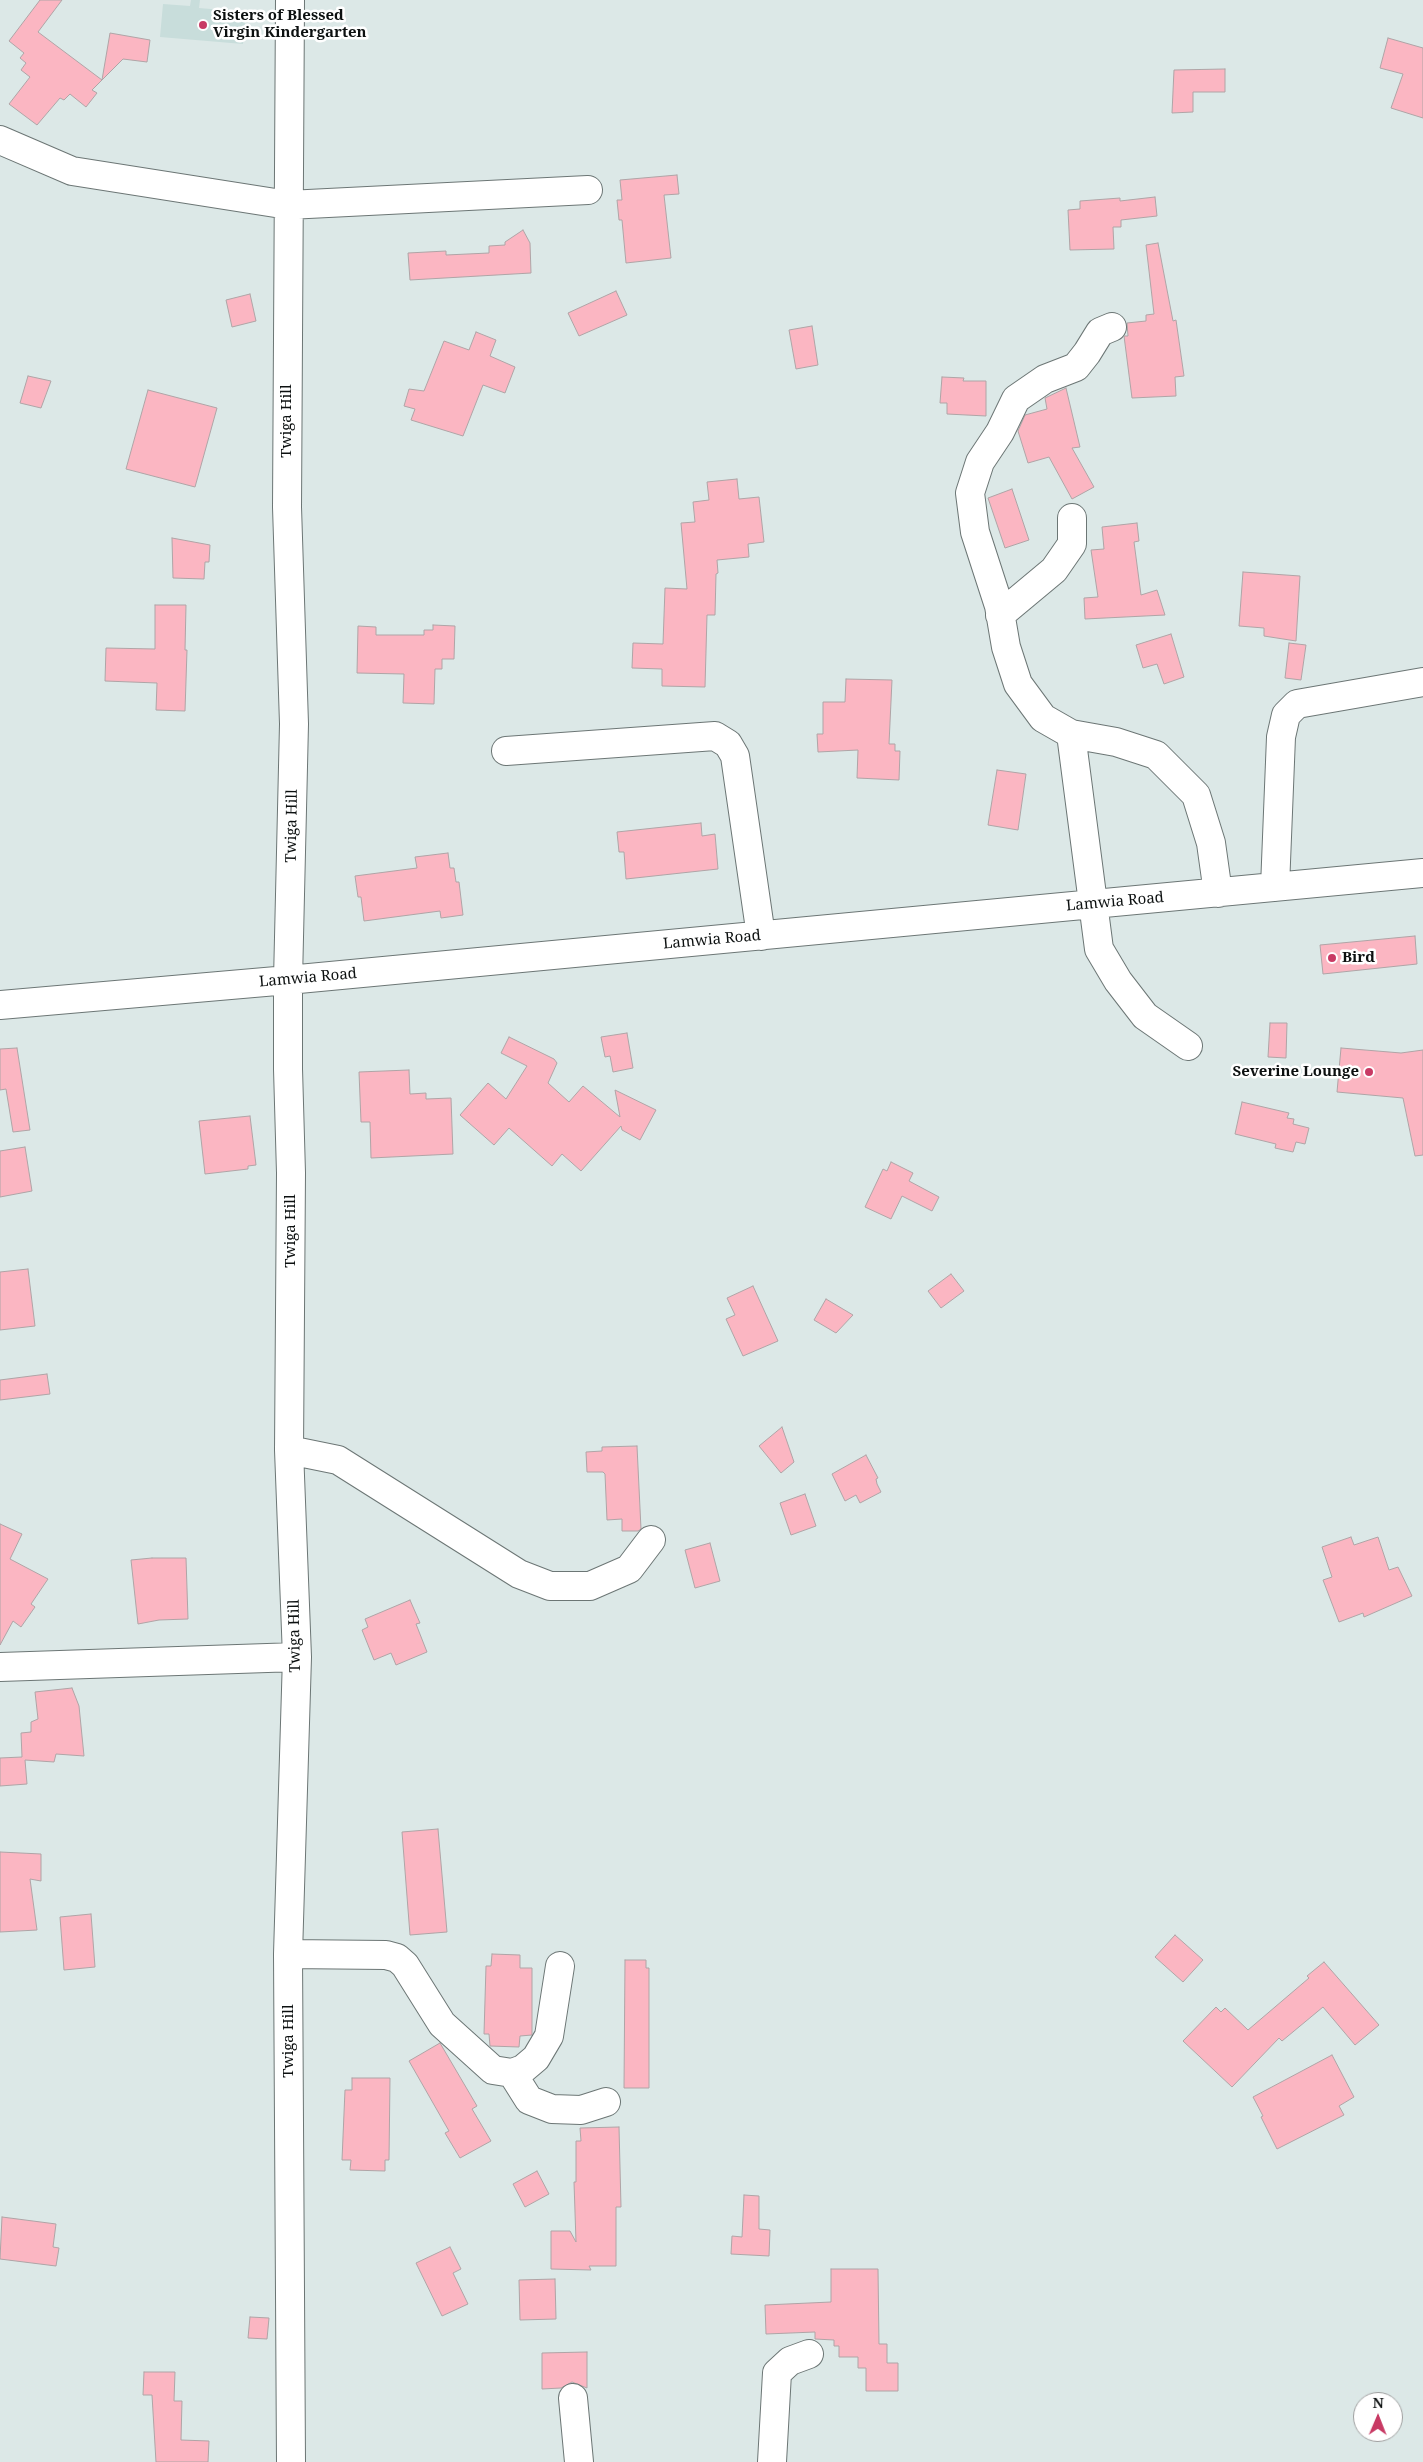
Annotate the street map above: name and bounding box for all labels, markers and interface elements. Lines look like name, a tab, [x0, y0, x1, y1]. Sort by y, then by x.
place label: Sisters of Blessed Virgin Kindergarten	[213, 7, 367, 42]
marker: Sisters of Blessed Virgin Kindergarten	[197, 19, 209, 31]
street label: Twiga Hill	[278, 384, 296, 458]
street label: Twiga Hill	[282, 789, 302, 863]
street label: Lamwia Road	[1065, 889, 1165, 915]
street label: Lamwia Road	[662, 927, 762, 953]
place label: Bird	[1342, 949, 1375, 967]
marker: Bird	[1326, 952, 1338, 964]
street label: Lamwia Road	[258, 965, 358, 991]
place label: Severine Lounge	[1232, 1063, 1359, 1081]
marker: Severine Lounge	[1363, 1066, 1375, 1078]
street label: Twiga Hill	[282, 1194, 300, 1268]
street label: Twiga Hill	[285, 1599, 305, 1673]
street label: Twiga Hill	[280, 2004, 298, 2078]
north arrow	[1353, 2392, 1403, 2442]
text: N	[1373, 2393, 1384, 2412]

